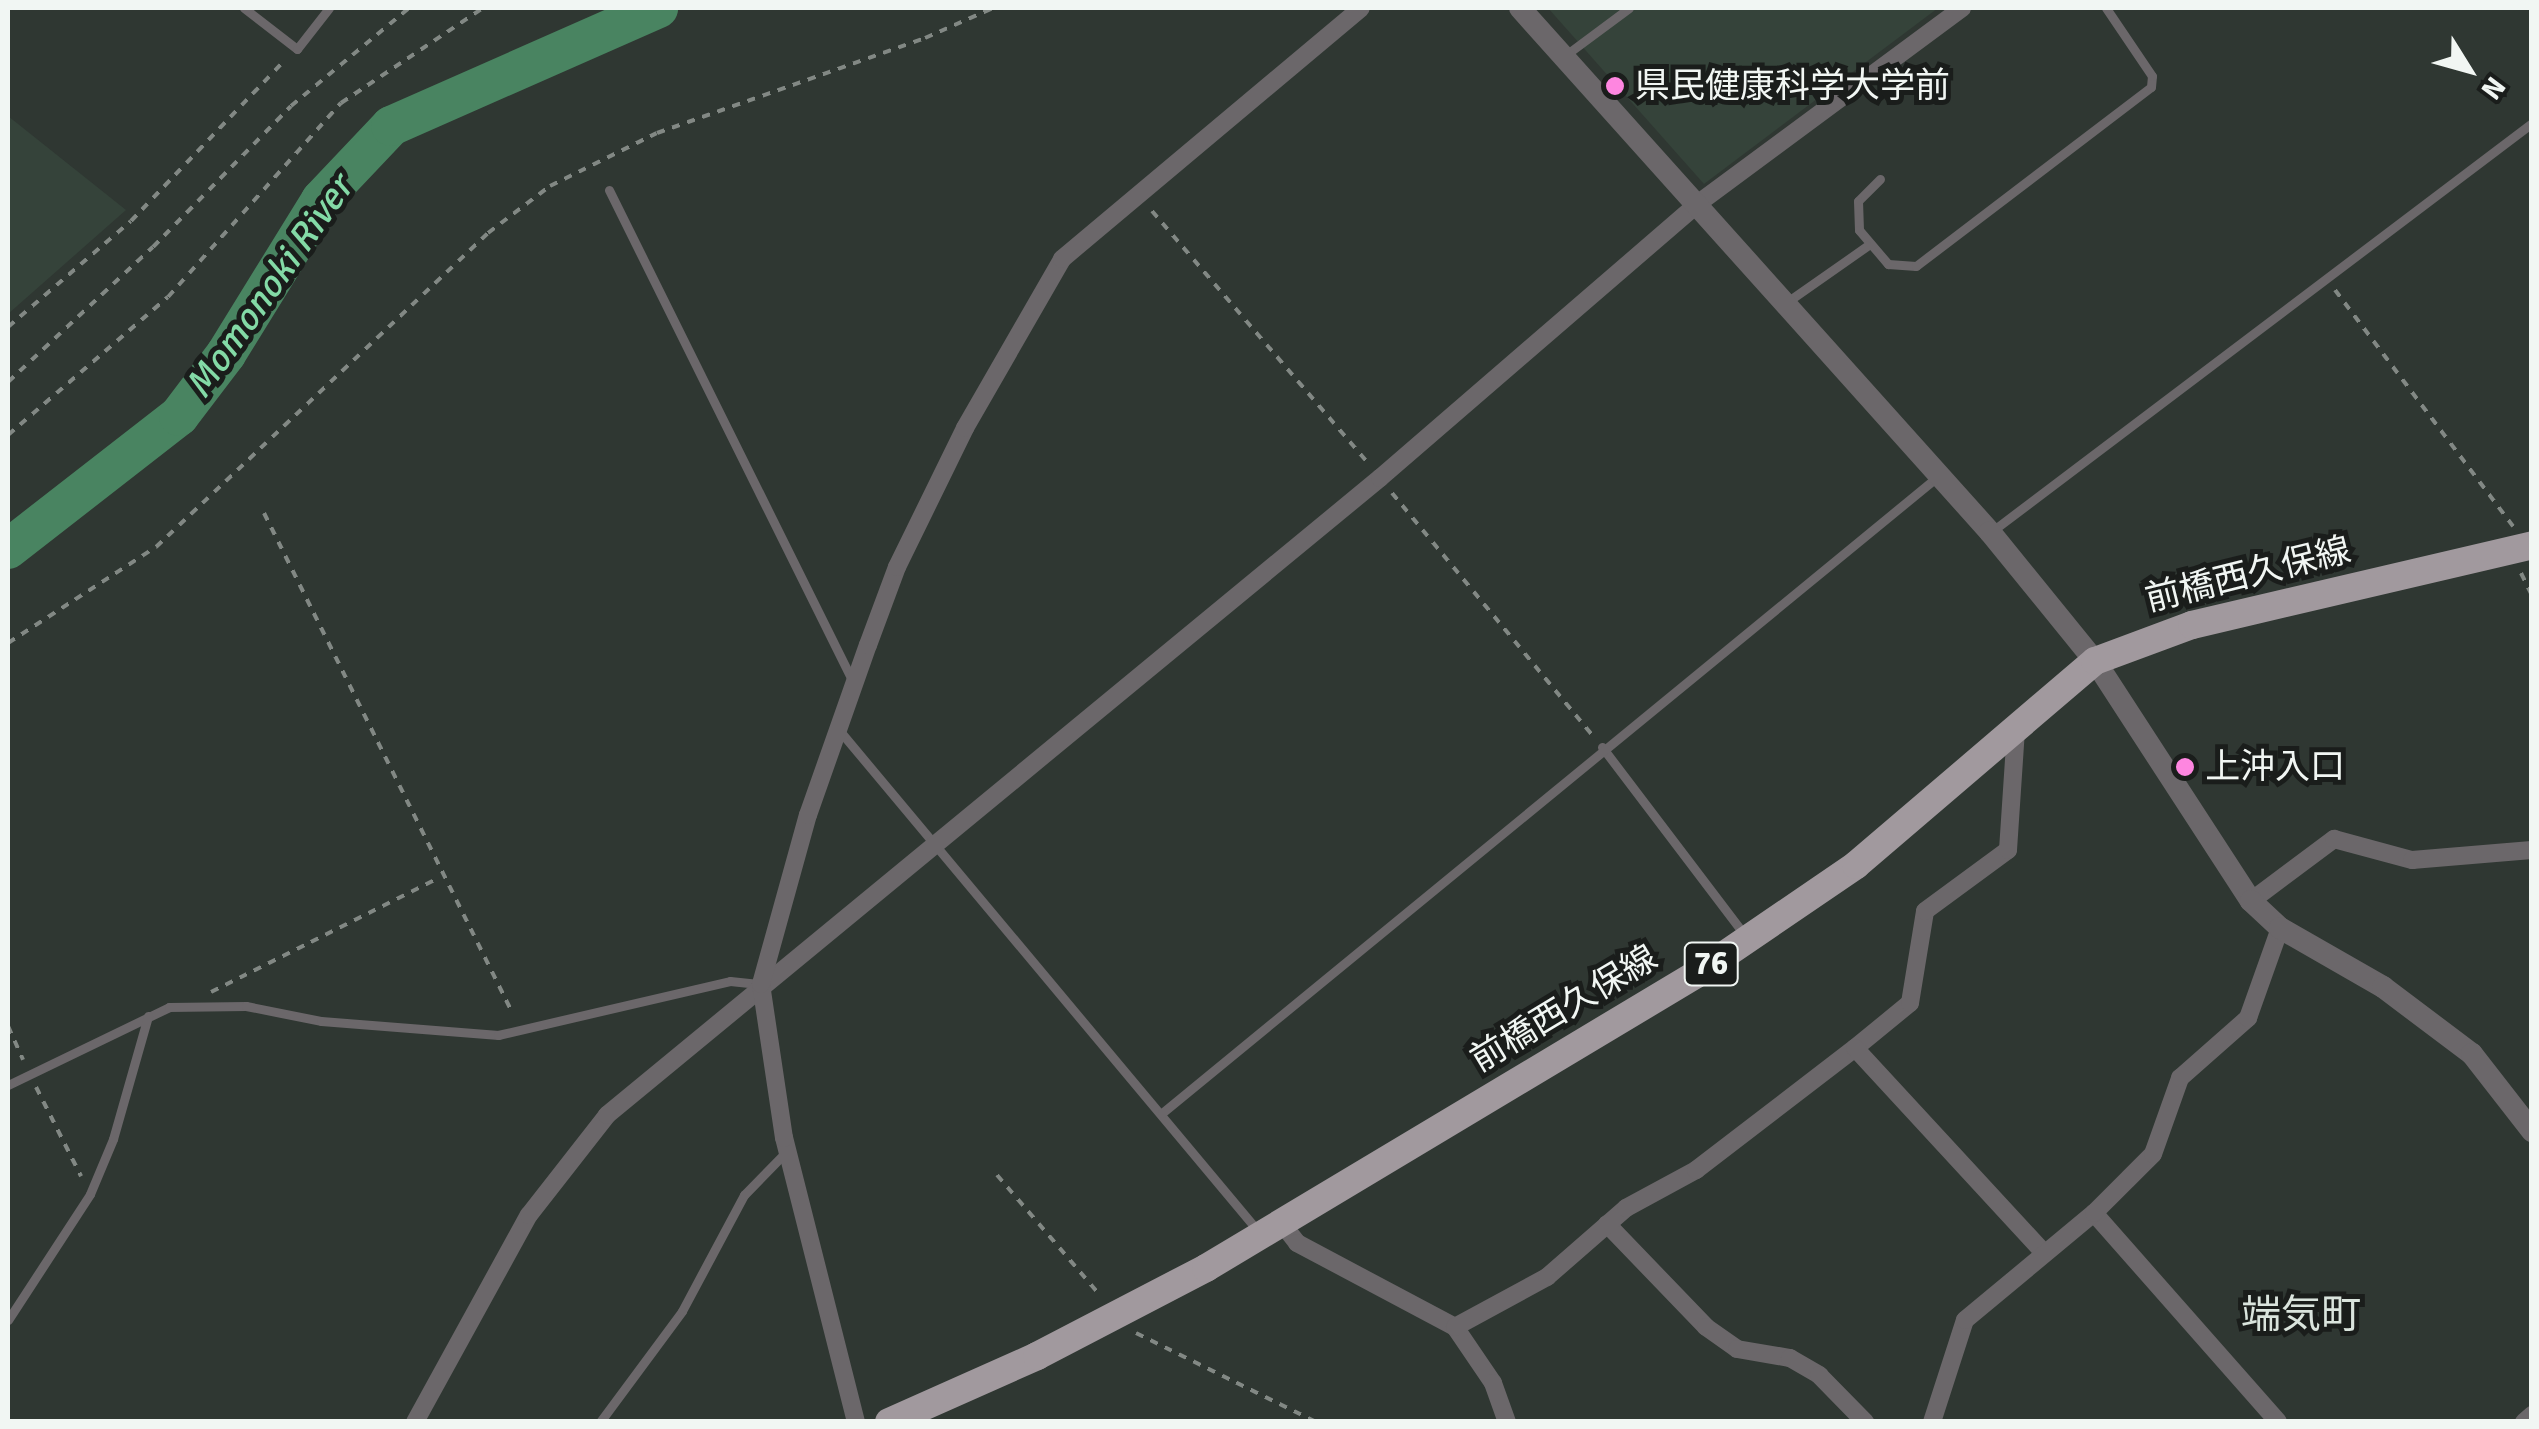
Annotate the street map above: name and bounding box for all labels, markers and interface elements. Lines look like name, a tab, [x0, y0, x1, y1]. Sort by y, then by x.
north arrow	[2419, 20, 2519, 120]
place label: 県民健康科学大学前	[1635, 65, 1950, 107]
text: N	[2474, 70, 2512, 106]
marker: 県民健康科学大学前	[1604, 75, 1626, 97]
water label: Momonoki River	[175, 167, 363, 407]
street label: 前橋西久保線	[2141, 529, 2355, 621]
place label: 上沖入口	[2205, 746, 2345, 788]
marker: 上沖入口	[2174, 756, 2196, 778]
street label: 前橋西久保線	[1463, 937, 1665, 1081]
road number: 76	[1684, 937, 1738, 991]
district label: 端気町	[2241, 1291, 2361, 1339]

